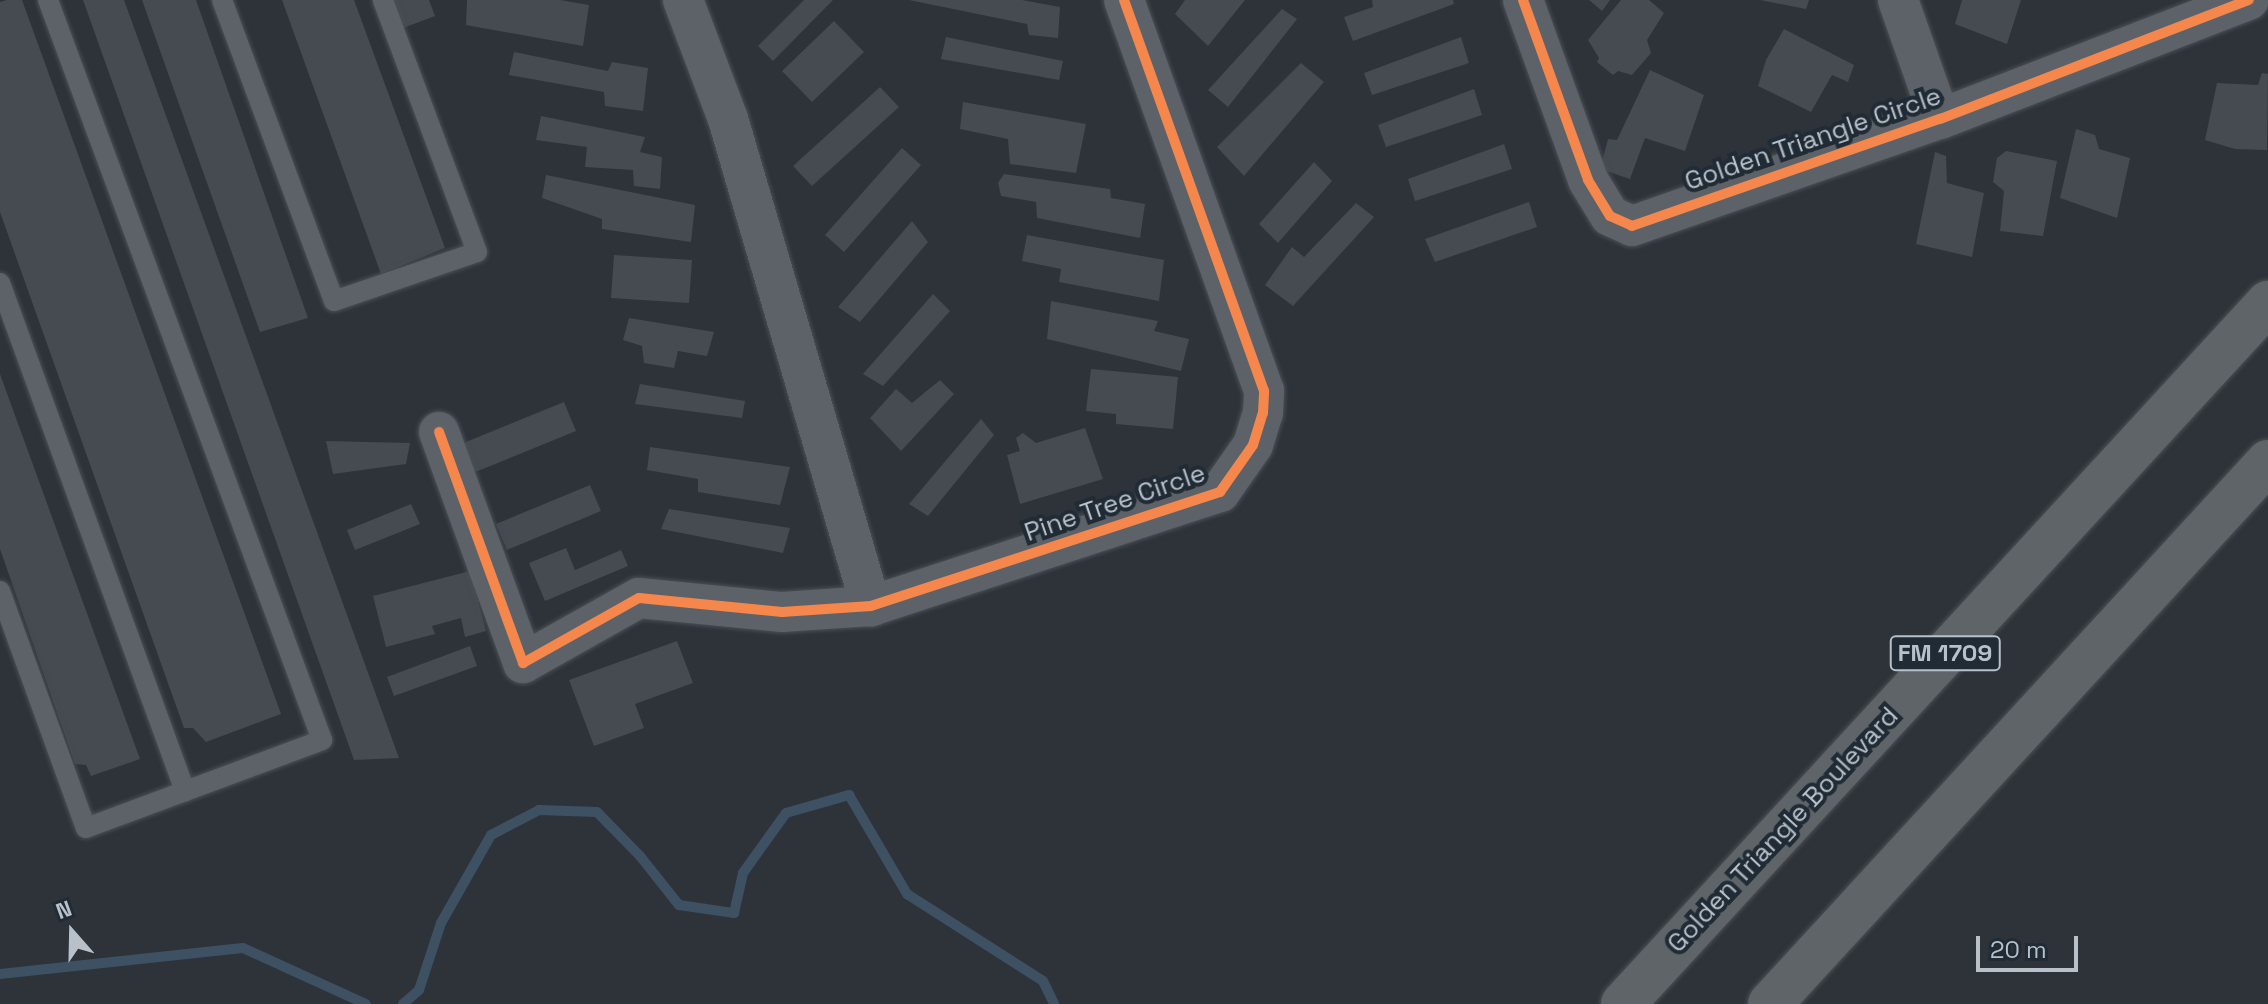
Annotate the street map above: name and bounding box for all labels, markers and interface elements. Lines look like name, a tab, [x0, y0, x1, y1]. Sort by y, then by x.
street label: Golden Triangle Circle	[1680, 80, 1946, 198]
street label: Pine Tree Circle	[1020, 457, 1210, 549]
road number: FM 1709	[1889, 633, 2001, 673]
street label: Golden Triangle Boulevard	[1661, 701, 1905, 959]
north arrow	[32, 892, 112, 972]
text: N	[52, 894, 76, 925]
scale bar	[1980, 920, 2082, 970]
text: 20 m	[1990, 934, 2047, 965]

